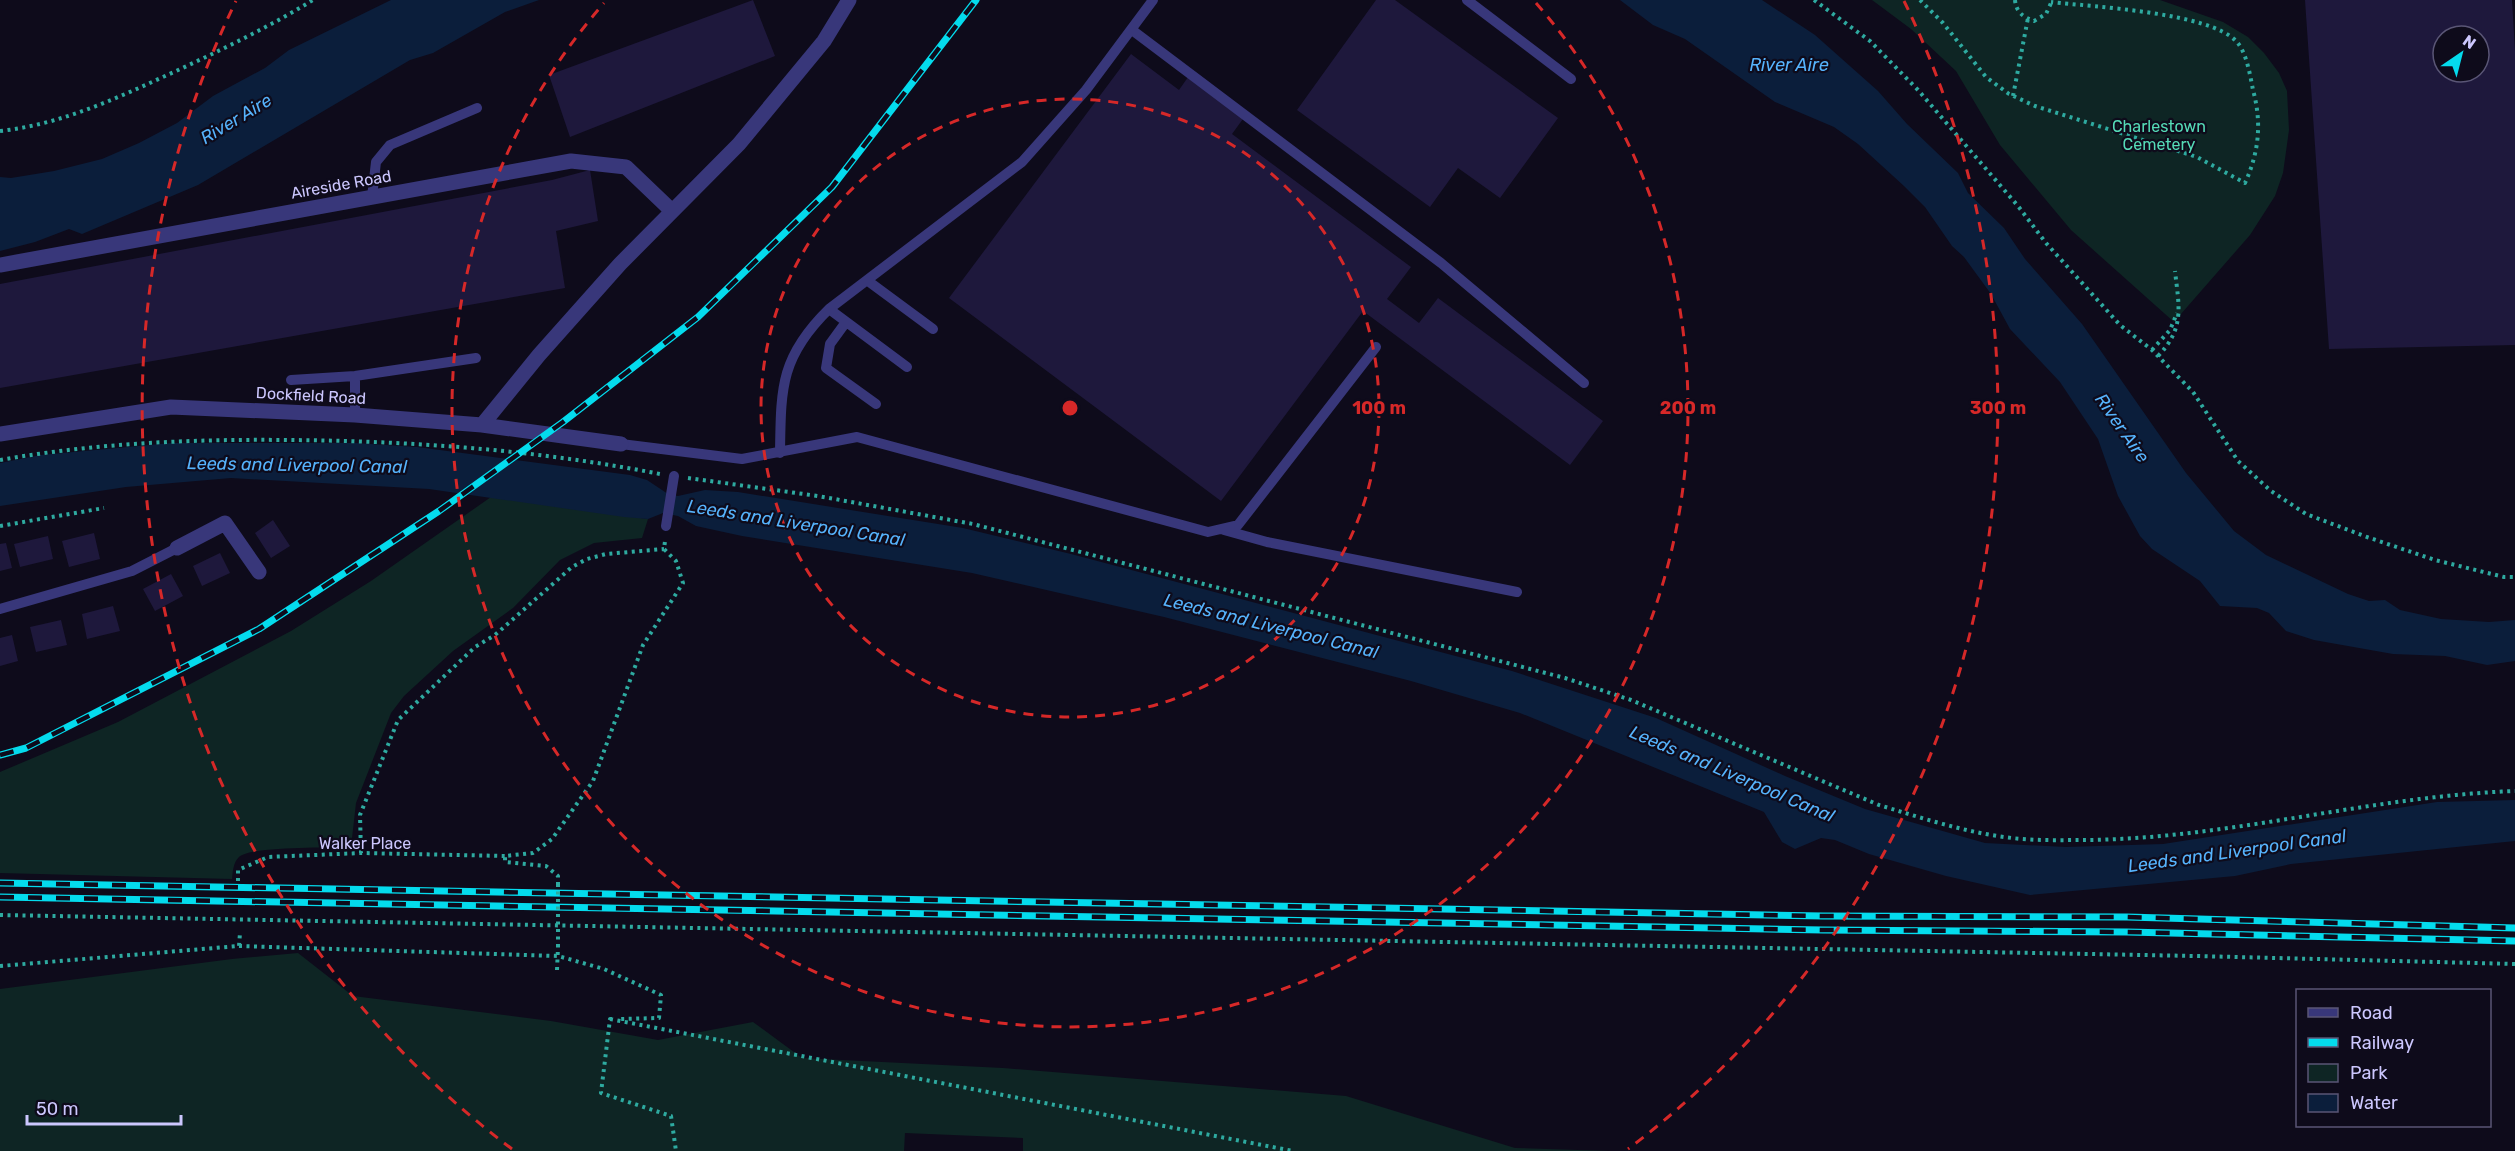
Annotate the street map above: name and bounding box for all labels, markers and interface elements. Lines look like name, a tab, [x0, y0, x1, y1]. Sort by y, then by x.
north arrow	[2431, 24, 2491, 84]
text: N	[2459, 31, 2479, 53]
water label: River Aire	[1749, 54, 1829, 76]
water label: River Aire	[196, 89, 276, 149]
park label: Charlestown Cemetery	[2112, 117, 2206, 154]
street label: Aireside Road	[289, 166, 393, 203]
street label: Dockfield Road	[255, 383, 367, 408]
water label: River Aire	[2090, 389, 2154, 467]
text: 100 m	[1352, 397, 1406, 419]
text: 200 m	[1660, 397, 1716, 419]
text: 300 m	[1970, 397, 2026, 419]
centre of rings	[1060, 398, 1080, 418]
water label: Leeds and Liverpool Canal	[187, 452, 408, 478]
water label: Leeds and Liverpool Canal	[685, 495, 907, 551]
water label: Leeds and Liverpool Canal	[1161, 589, 1381, 663]
water label: Leeds and Liverpool Canal	[1626, 721, 1838, 827]
water label: Leeds and Liverpool Canal	[2126, 825, 2348, 877]
street label: Walker Place	[319, 834, 411, 853]
legend	[2296, 989, 2491, 1127]
text: Road	[2350, 1002, 2393, 1024]
text: Railway	[2350, 1032, 2414, 1054]
text: Park	[2350, 1062, 2388, 1084]
scale bar	[27, 1088, 182, 1126]
text: Water	[2350, 1092, 2398, 1114]
text: 50 m	[36, 1098, 79, 1120]

